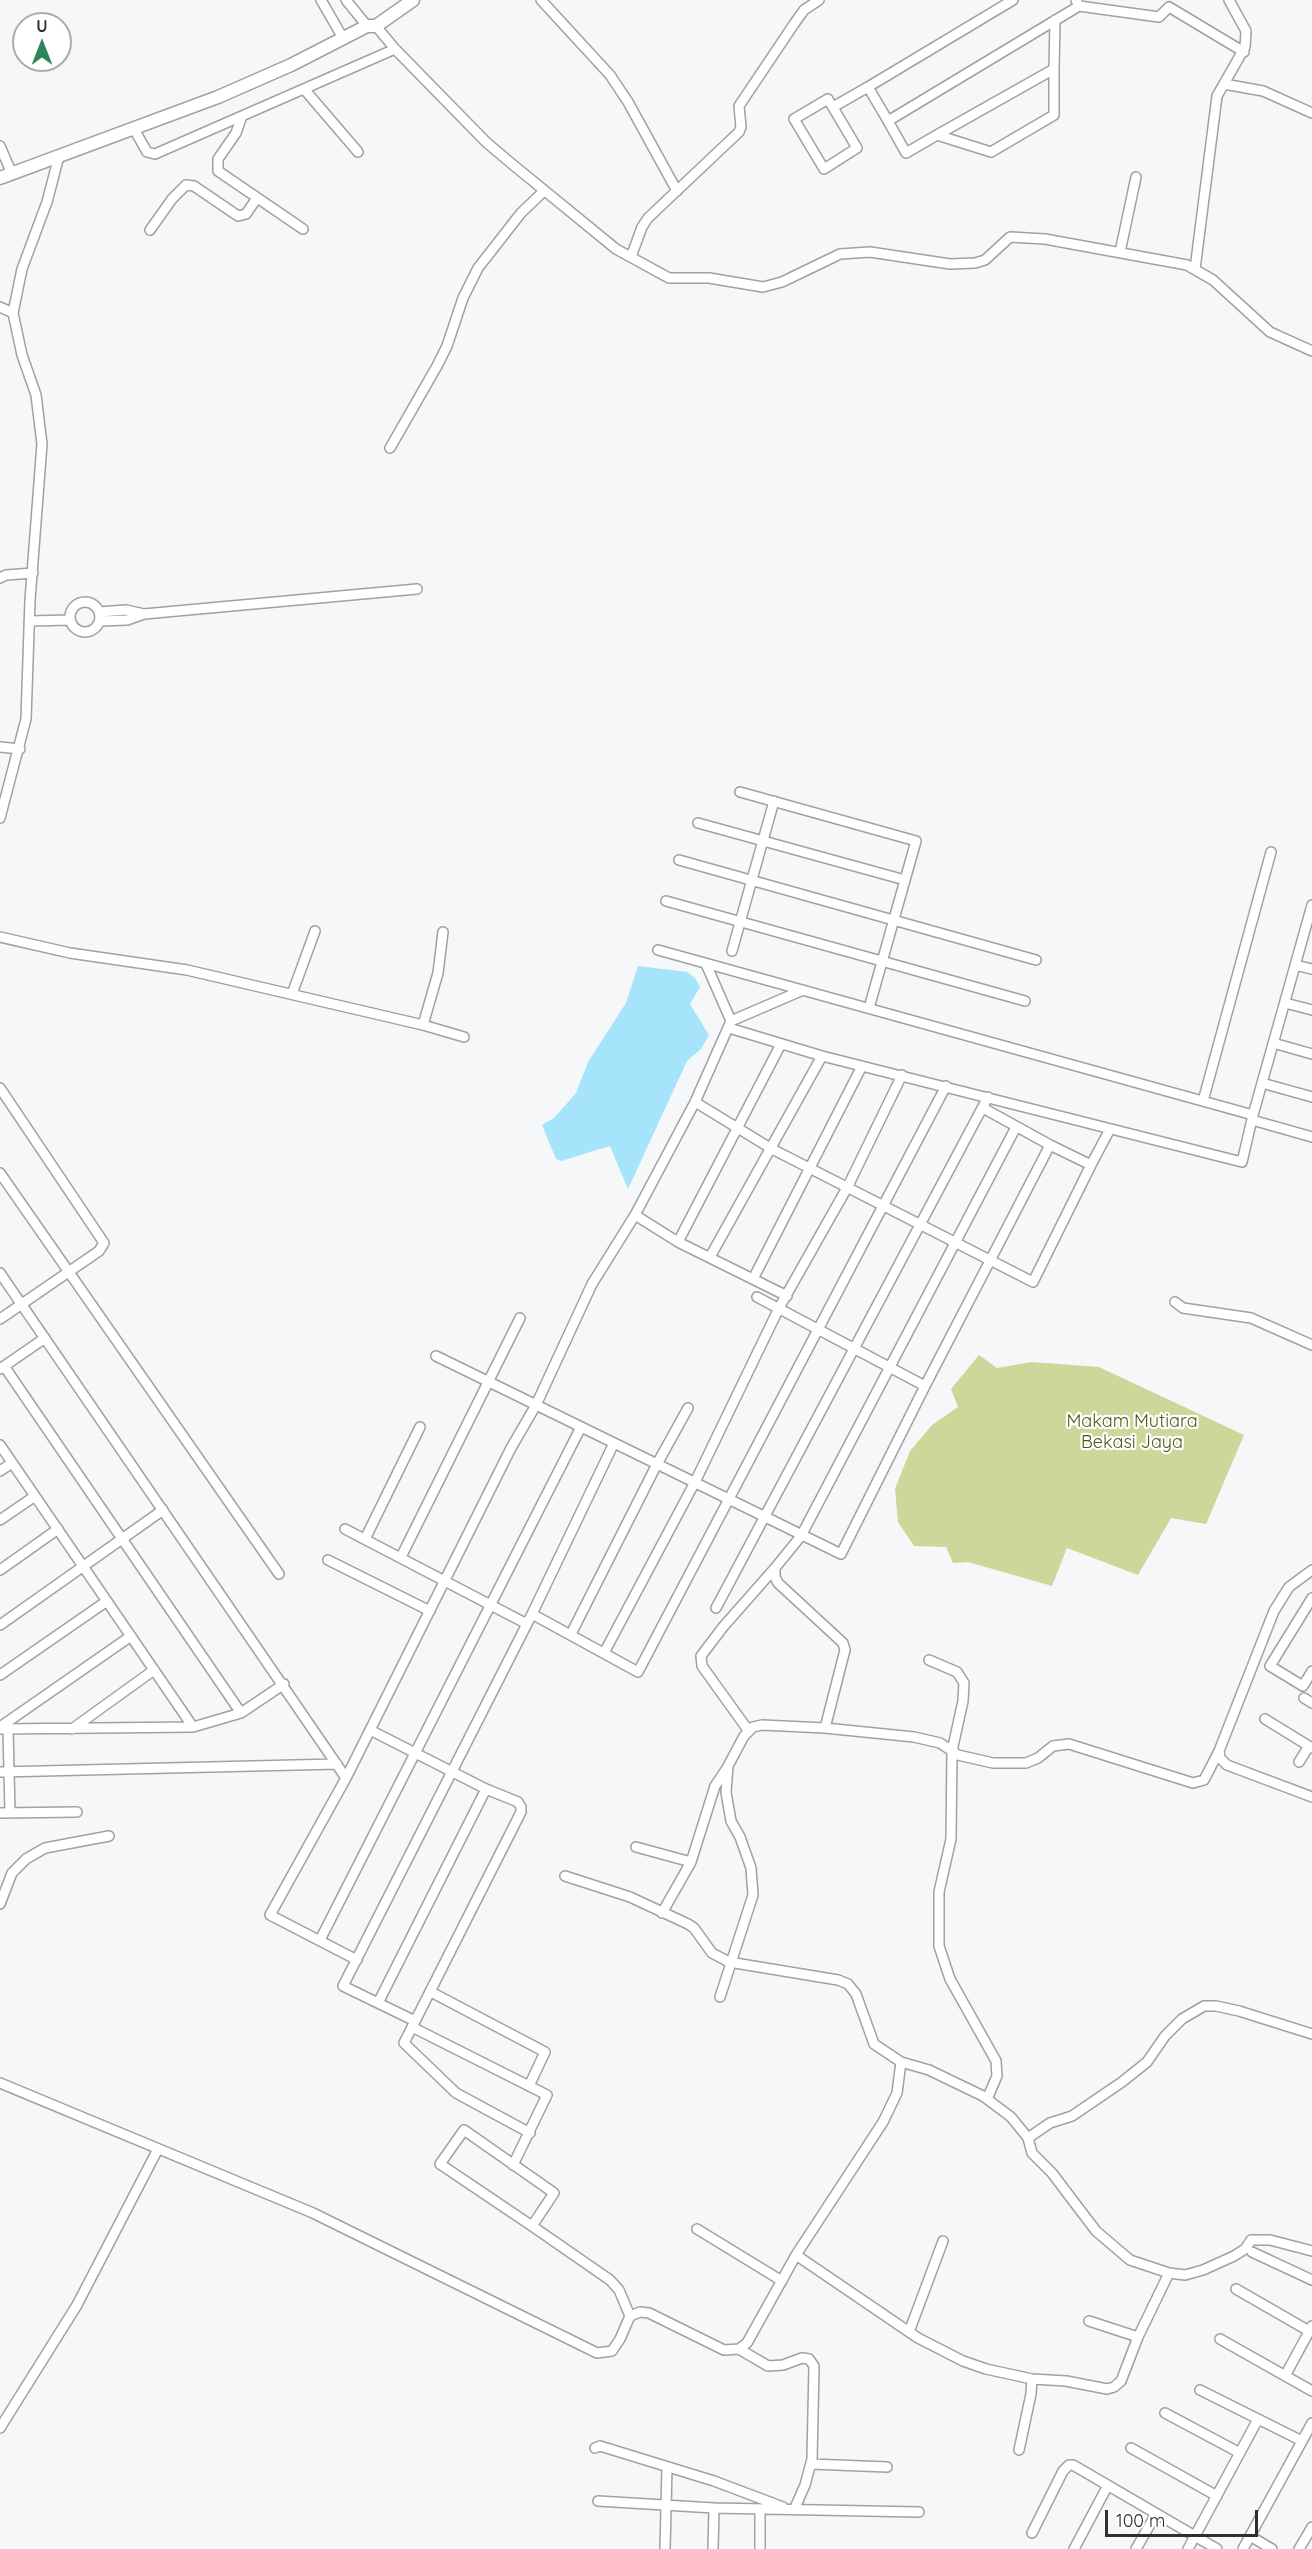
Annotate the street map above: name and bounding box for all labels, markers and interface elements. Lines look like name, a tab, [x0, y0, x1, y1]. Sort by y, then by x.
north arrow	[12, 12, 72, 72]
text: U	[36, 16, 48, 36]
park label: Makam Mutiara Bekasi Jaya	[1066, 1411, 1198, 1454]
scale bar	[1108, 2498, 1261, 2536]
text: 100 m	[1116, 2509, 1165, 2532]

